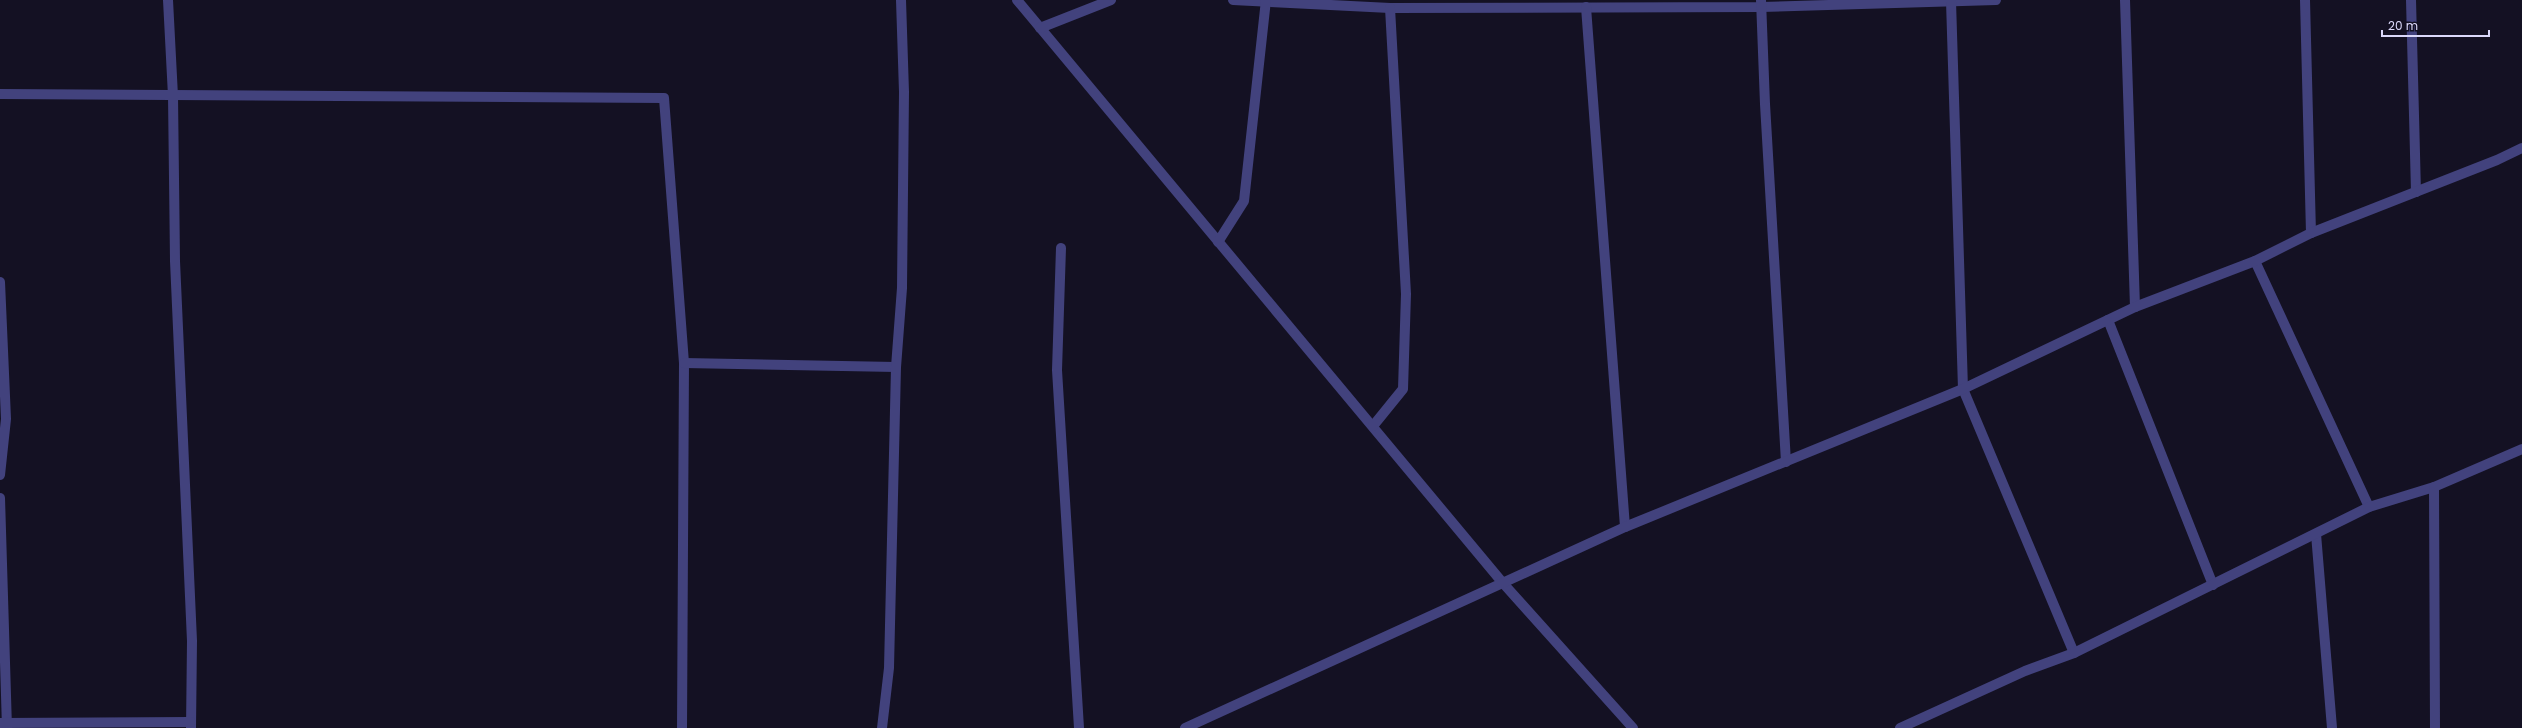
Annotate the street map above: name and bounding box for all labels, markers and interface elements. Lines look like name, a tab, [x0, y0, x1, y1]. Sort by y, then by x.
scale bar	[2382, 12, 2489, 38]
text: 20 m	[2388, 17, 2418, 34]

